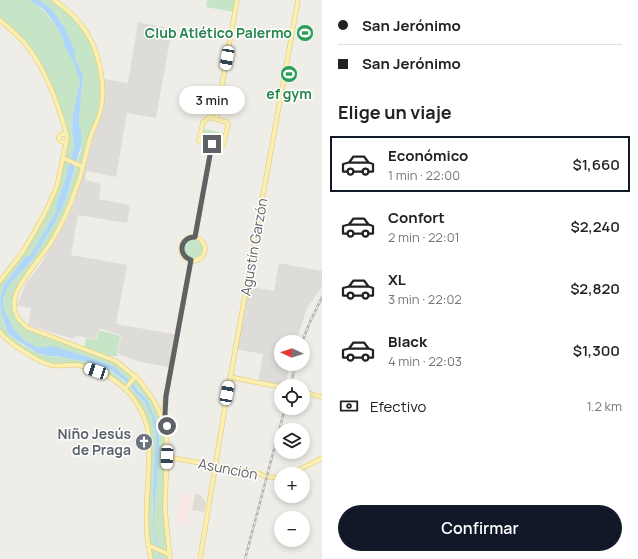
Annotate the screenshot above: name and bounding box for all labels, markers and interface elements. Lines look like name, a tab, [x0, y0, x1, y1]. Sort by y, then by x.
text: San Jerónimo	[362, 15, 461, 36]
place label: Club Atlético Palermo	[145, 23, 292, 42]
sports icon: Club Atlético Palermo	[295, 23, 315, 43]
car	[219, 45, 235, 71]
text: San Jerónimo	[362, 53, 461, 74]
sports icon: ef gym	[279, 64, 299, 84]
place label: ef gym	[266, 84, 312, 103]
callout: 3 min	[179, 86, 245, 114]
text: 3 min	[196, 91, 228, 109]
text: Elige un viaje	[338, 100, 452, 124]
route end	[203, 135, 221, 153]
text: Económico	[388, 145, 468, 166]
icon: car	[340, 146, 376, 182]
text: $1,660	[572, 154, 620, 175]
text: 1 min · 22:00	[388, 166, 460, 184]
street label: Agustín Garzón	[236, 197, 271, 297]
text: Confort	[388, 207, 445, 228]
icon: car	[340, 208, 376, 244]
text: $2,240	[570, 216, 620, 237]
text: 2 min · 22:01	[388, 228, 460, 246]
text: XL	[388, 269, 406, 290]
icon: car	[340, 270, 376, 306]
text: $2,820	[570, 278, 620, 299]
text: 3 min · 22:02	[388, 290, 462, 308]
text: Black	[388, 331, 427, 352]
icon: car	[340, 332, 376, 368]
north arrow	[274, 335, 310, 371]
map controls	[274, 335, 310, 547]
text: $1,300	[573, 340, 620, 361]
text: 4 min · 22:03	[388, 352, 462, 370]
car	[83, 361, 109, 381]
button: locate	[274, 379, 310, 415]
car	[219, 380, 235, 406]
icon: cash	[338, 395, 360, 417]
text: Efectivo	[370, 396, 426, 417]
text: 1.2 km	[587, 397, 622, 415]
route start	[158, 417, 176, 435]
button: layers	[274, 423, 310, 459]
place label: Niño Jesús de Praga	[57, 424, 131, 459]
church icon: Niño Jesús de Praga	[134, 432, 154, 452]
car	[161, 445, 173, 469]
street label: Asunción	[197, 453, 259, 484]
button: +	[274, 467, 310, 503]
button: Confirmar	[338, 505, 622, 551]
button: −	[274, 511, 310, 547]

